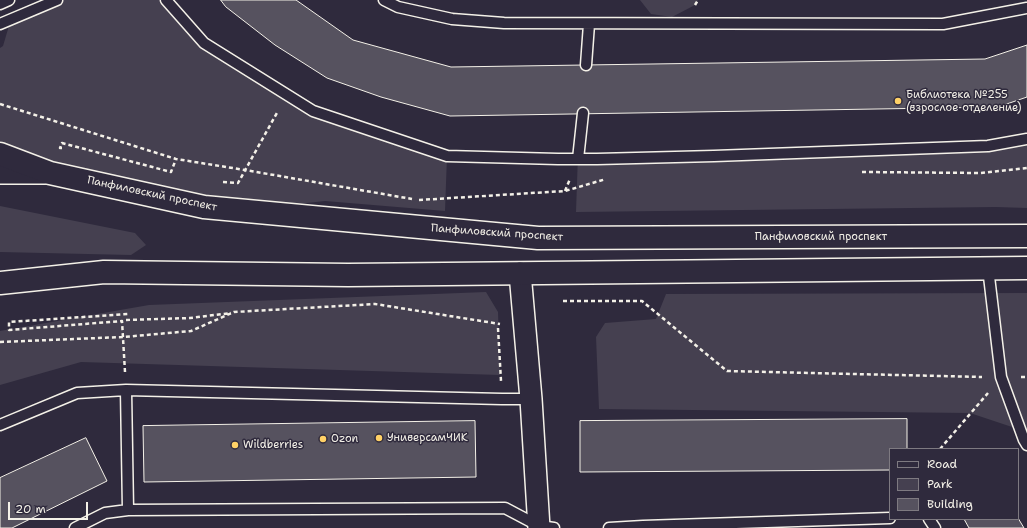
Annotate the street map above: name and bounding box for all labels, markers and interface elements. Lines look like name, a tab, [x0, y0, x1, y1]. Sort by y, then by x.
place label: Библиотека №255 (взрослое отделение)	[906, 88, 1022, 114]
marker: Библиотека №255 (взрослое отделение)	[893, 96, 903, 106]
street label: Панфиловский проспект	[86, 174, 218, 214]
street label: Панфиловский проспект	[431, 222, 563, 244]
street label: Панфиловский проспект	[755, 230, 887, 244]
place label: УниверсамЧИК	[387, 431, 468, 445]
place label: Ozon	[331, 432, 358, 446]
marker: УниверсамЧИК	[374, 433, 384, 443]
marker: Ozon	[318, 434, 328, 444]
place label: Wildberries	[243, 438, 303, 452]
marker: Wildberries	[230, 440, 240, 450]
legend	[889, 448, 1019, 520]
text: Road	[927, 456, 957, 472]
text: Park	[927, 476, 953, 492]
scale bar	[10, 494, 90, 520]
text: Building	[927, 496, 973, 512]
text: 20 m	[15, 501, 46, 517]

